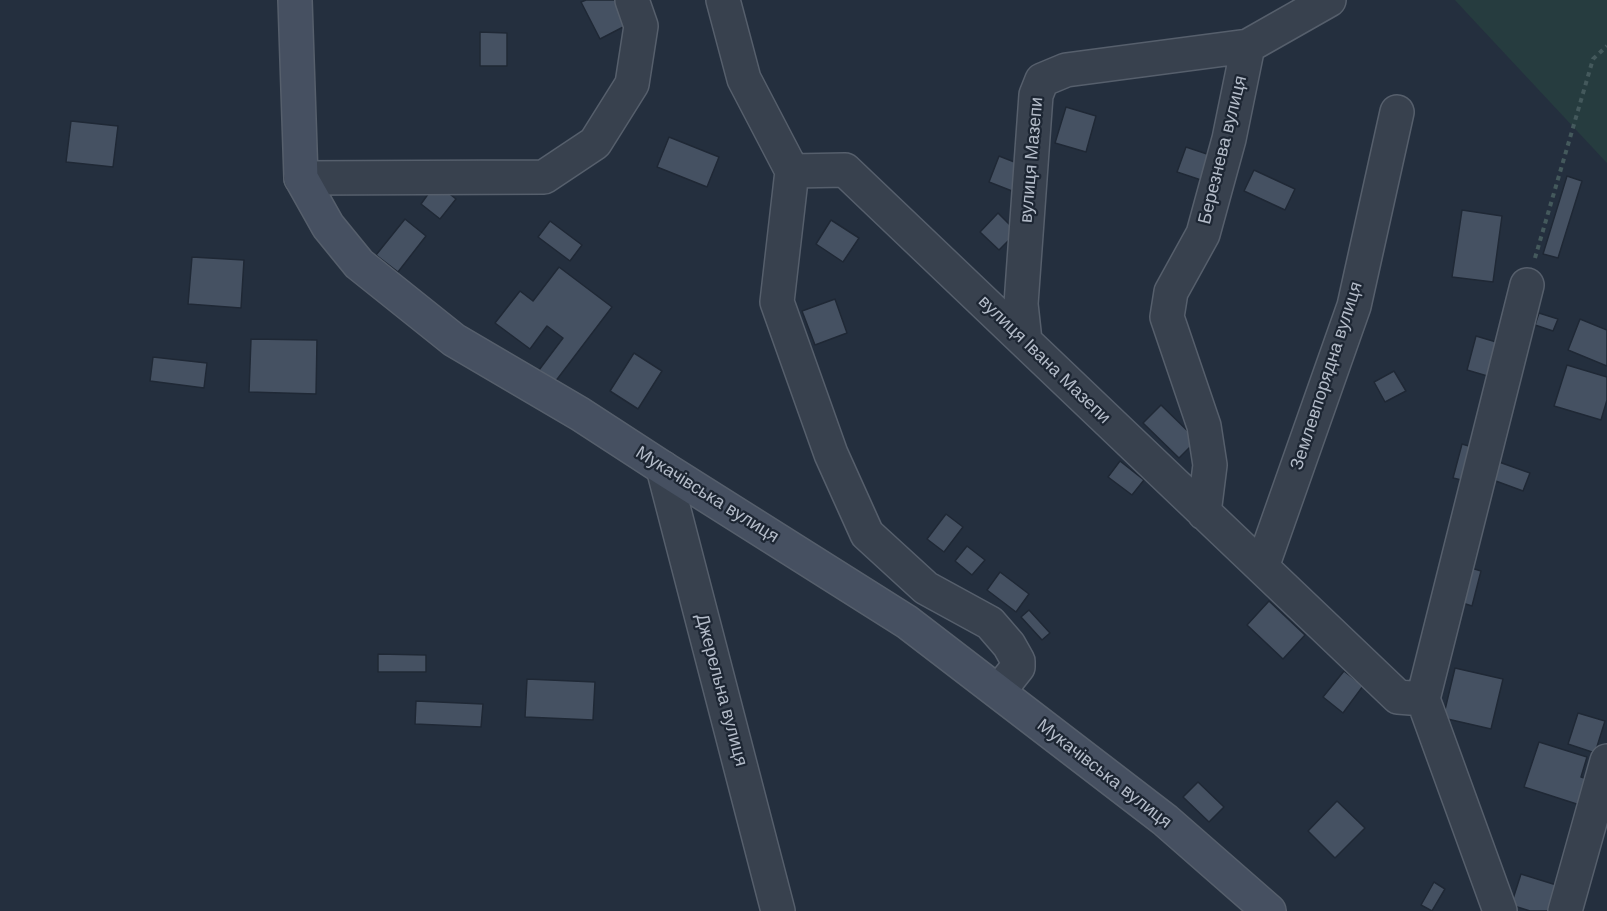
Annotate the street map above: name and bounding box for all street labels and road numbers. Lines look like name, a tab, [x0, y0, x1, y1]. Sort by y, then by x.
street label: Березнева вулиця	[1194, 73, 1252, 227]
street label: вулиця Мазепи	[1016, 96, 1048, 224]
street label: Землевпорядна вулиця	[1286, 279, 1368, 473]
street label: вулиця Івана Мазепи	[973, 291, 1115, 429]
street label: Мукачівська вулиця	[631, 442, 783, 548]
street label: Джерельна вулиця	[690, 611, 752, 769]
street label: Мукачівська вулиця	[1032, 715, 1176, 833]

